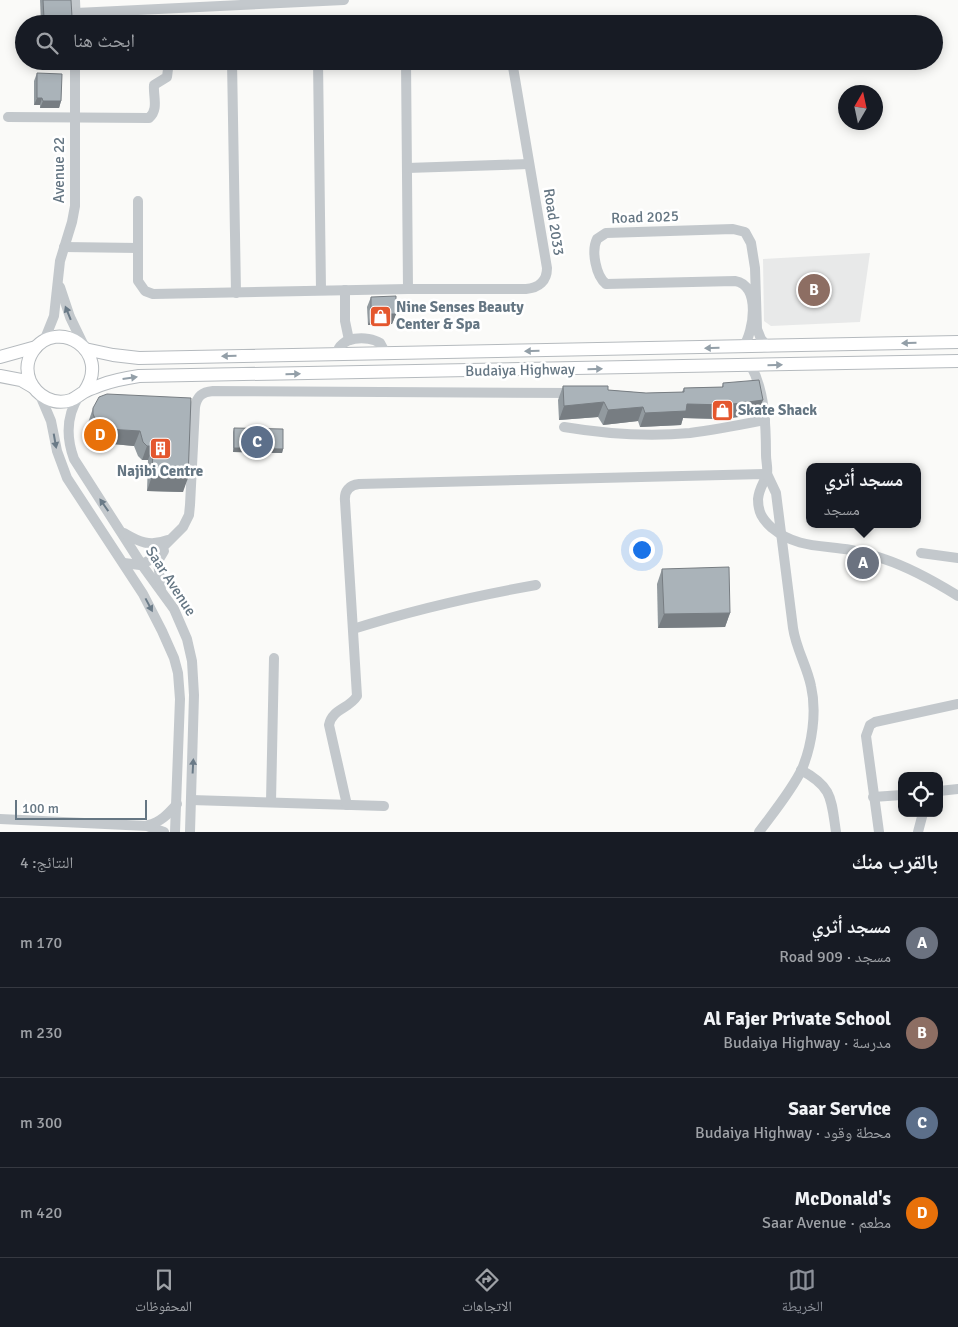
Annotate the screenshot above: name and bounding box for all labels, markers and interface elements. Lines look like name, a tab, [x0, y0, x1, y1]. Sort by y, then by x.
search box	[15, 15, 943, 70]
icon: search	[33, 29, 61, 57]
text: ابحث هنا	[73, 29, 135, 53]
north arrow	[838, 85, 883, 130]
street label: Avenue 22	[50, 137, 68, 203]
street label: Road 2033	[540, 187, 568, 257]
street label: Road 2025	[611, 207, 679, 227]
pin: B	[798, 271, 830, 309]
place label: Nine Senses Beauty Center & Spa	[396, 298, 524, 333]
shop icon: Nine Senses Beauty Center & Spa	[368, 304, 392, 328]
one-way arrow	[64, 306, 72, 320]
one-way arrow	[901, 340, 917, 348]
one-way arrow	[704, 344, 720, 352]
one-way arrow	[524, 347, 540, 355]
one-way arrow	[221, 352, 237, 360]
street label: Budaiya Highway	[465, 360, 575, 380]
one-way arrow	[767, 361, 783, 369]
one-way arrow	[587, 364, 603, 372]
one-way arrow	[285, 369, 301, 377]
one-way arrow	[123, 373, 139, 381]
shop icon: Skate Shack	[710, 398, 734, 422]
place label: Skate Shack	[738, 401, 817, 419]
pin: D	[84, 416, 116, 454]
pin: C	[241, 423, 273, 461]
one-way arrow	[52, 433, 60, 449]
building icon: Najibi Centre	[148, 436, 172, 460]
place label: Najibi Centre	[117, 462, 203, 480]
popup	[806, 463, 921, 528]
text: مسجد أثري	[824, 468, 903, 492]
one-way arrow	[99, 499, 109, 512]
text: مسجد	[824, 500, 860, 520]
your location	[629, 537, 655, 563]
street label: Saar Avenue	[142, 543, 200, 619]
pin: A	[847, 544, 879, 582]
one-way arrow	[145, 598, 153, 612]
one-way arrow	[189, 758, 197, 774]
map controls	[898, 772, 943, 817]
button: locate	[898, 772, 943, 817]
scale bar	[15, 797, 148, 820]
text: 100 m	[22, 800, 59, 817]
text: بالقرب منك	[851, 849, 938, 875]
text: النتائج: 4	[20, 853, 73, 873]
text: مسجد أثري	[811, 915, 891, 939]
text: 170 m	[20, 933, 62, 953]
text: A	[917, 933, 927, 953]
text: مسجد · Road 909	[779, 947, 891, 967]
text: Al Fajer Private School	[703, 1007, 891, 1031]
text: 230 m	[20, 1023, 62, 1043]
text: B	[917, 1023, 927, 1043]
text: مدرسة · Budaiya Highway	[723, 1033, 891, 1053]
text: Saar Service	[788, 1097, 891, 1121]
text: 300 m	[20, 1113, 62, 1133]
text: C	[917, 1113, 927, 1133]
text: محطة وقود · Budaiya Highway	[695, 1123, 891, 1143]
text: McDonald's	[795, 1187, 891, 1211]
text: 420 m	[20, 1203, 62, 1223]
text: D	[917, 1203, 927, 1223]
text: مطعم · Saar Avenue	[762, 1213, 891, 1233]
tab: المحفوظات	[135, 1266, 192, 1320]
tab: الاتجاهات	[462, 1266, 512, 1320]
tab: الخريطة	[782, 1266, 823, 1320]

